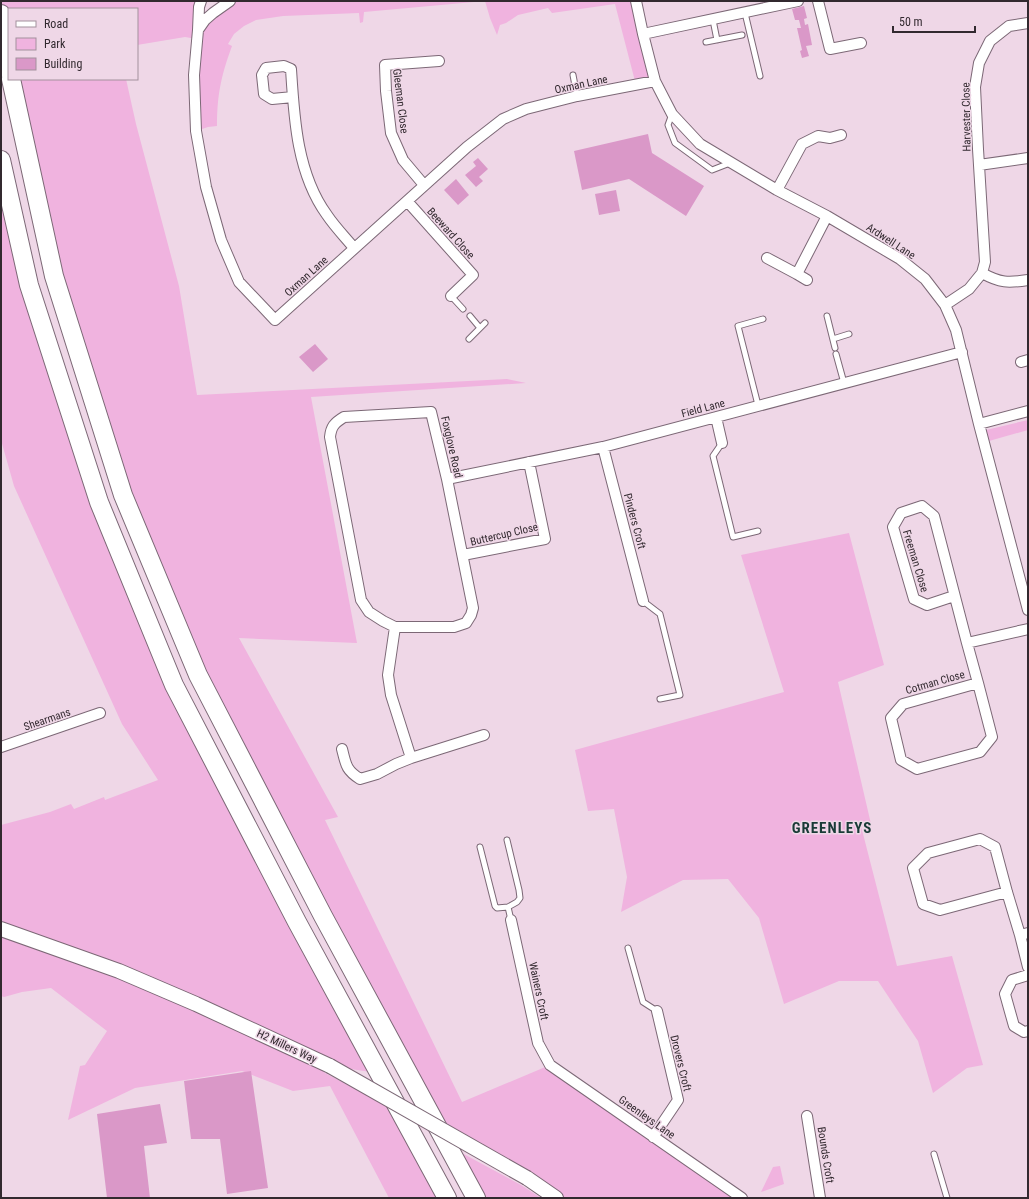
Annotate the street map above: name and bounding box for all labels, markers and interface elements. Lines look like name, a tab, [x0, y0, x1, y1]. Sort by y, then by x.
legend	[8, 8, 138, 80]
scale bar	[893, 8, 975, 34]
text: 50 m	[899, 15, 923, 29]
text: Road	[44, 17, 68, 31]
text: Park	[44, 37, 66, 51]
text: Building	[44, 57, 82, 71]
street label: Gleeman Close	[390, 68, 411, 134]
street label: Oxman Lane	[553, 73, 609, 96]
street label: Harvester Close	[959, 82, 974, 152]
street label: Beeward Close	[424, 205, 477, 262]
street label: Ardwell Lane	[864, 221, 918, 262]
street label: Oxman Lane	[282, 254, 331, 299]
street label: Field Lane	[680, 396, 726, 421]
street label: Foxglove Road	[438, 415, 465, 479]
street label: Pinders Croft	[621, 492, 648, 550]
street label: Buttercup Close	[469, 520, 539, 549]
street label: Freeman Close	[900, 528, 931, 594]
street label: Cotman Close	[904, 668, 966, 697]
street label: Shearmans	[22, 705, 72, 734]
district label: GREENLEYS	[792, 819, 872, 837]
street label: Wainers Croft	[526, 961, 551, 1021]
street label: H2 Millers Way	[255, 1027, 319, 1066]
street label: Drovers Croft	[667, 1034, 694, 1093]
street label: Greenleys Lane	[616, 1093, 678, 1142]
street label: Bounds Croft	[815, 1126, 836, 1184]

